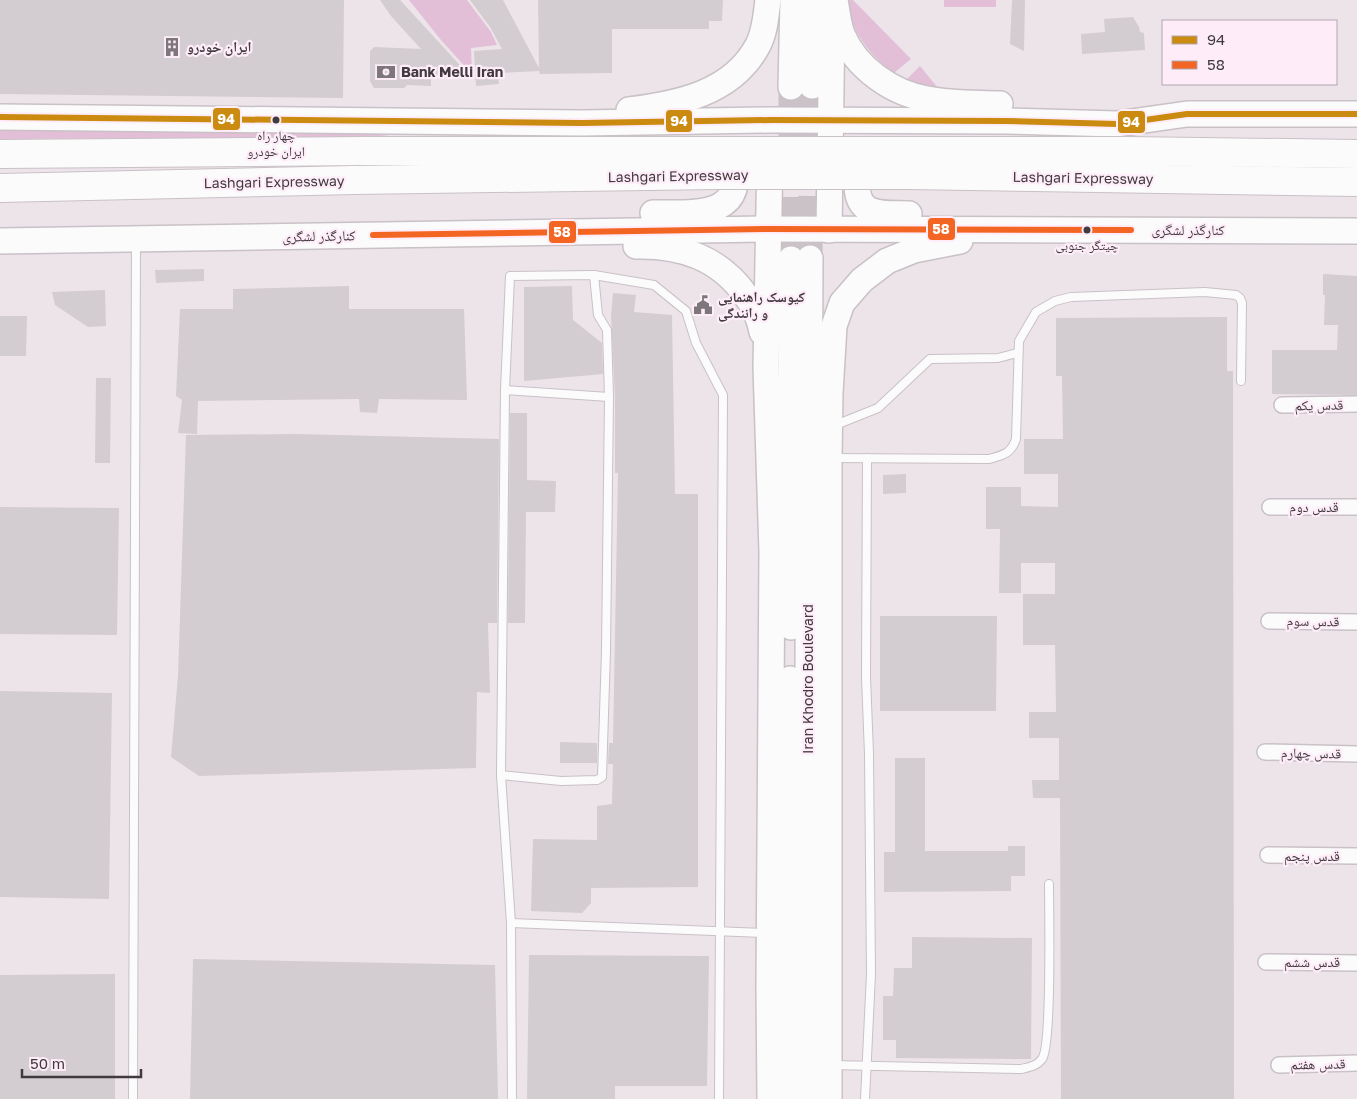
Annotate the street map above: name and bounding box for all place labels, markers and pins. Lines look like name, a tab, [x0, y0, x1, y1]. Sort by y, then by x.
building icon: ایران خودرو	[161, 36, 183, 58]
place label: ایران خودرو	[187, 38, 252, 56]
bank icon: Bank Melli Iran	[375, 61, 397, 83]
place label: Bank Melli Iran	[401, 63, 503, 80]
marker: چهار راه ایران خودرو	[271, 115, 281, 125]
place label: چهار راه ایران خودرو	[247, 127, 305, 160]
marker: چیتگر جنوبی	[1082, 225, 1092, 235]
place label: چیتگر جنوبی	[1056, 237, 1118, 254]
place label: کیوسک راهنمایی و رانندگی	[718, 288, 805, 322]
public building icon: کیوسک راهنمایی و رانندگی	[692, 294, 714, 316]

